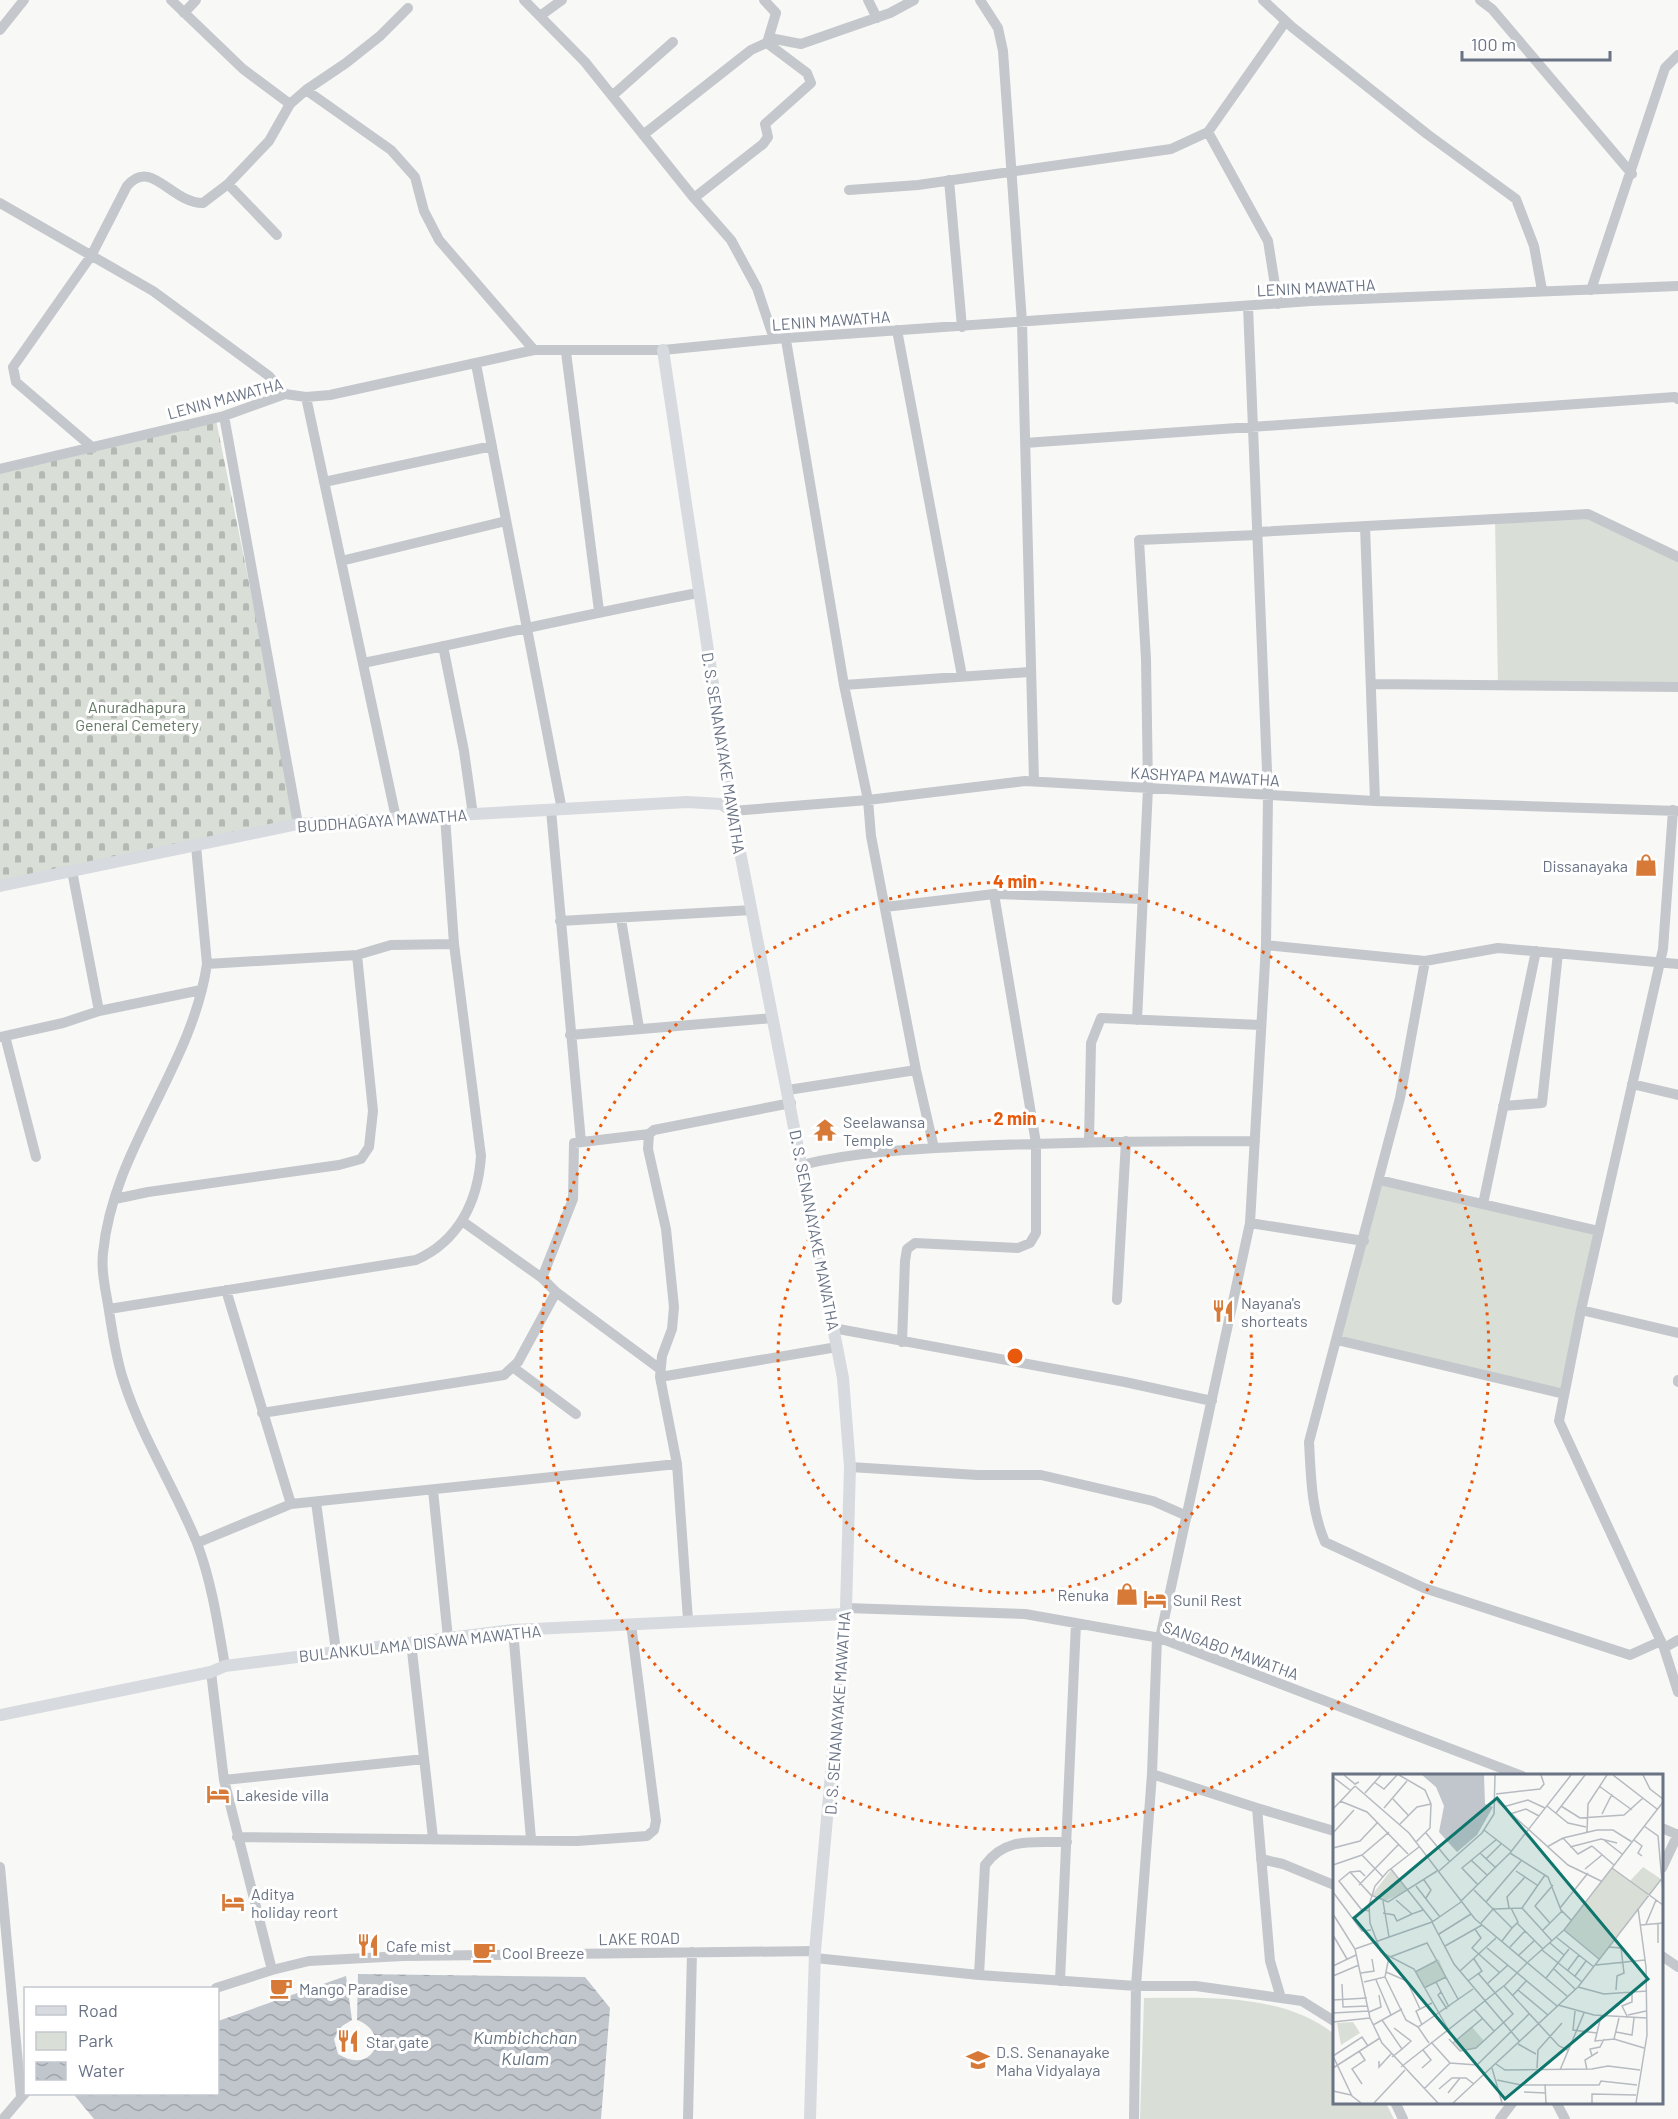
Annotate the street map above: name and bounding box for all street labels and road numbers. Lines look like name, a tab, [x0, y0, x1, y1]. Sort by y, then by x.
street label: LENIN MAWATHA	[1256, 274, 1376, 300]
street label: LENIN MAWATHA	[771, 306, 891, 334]
street label: LENIN MAWATHA	[165, 373, 285, 423]
street label: D. S. SENANAYAKE MAWATHA	[699, 651, 749, 856]
street label: KASHYAPA MAWATHA	[1130, 763, 1281, 789]
street label: BUDDHAGAYA MAWATHA	[296, 805, 468, 835]
street label: D. S. SENANAYAKE MAWATHA	[786, 1128, 844, 1332]
street label: D. S. SENANAYAKE MAWATHA	[820, 1610, 854, 1815]
street label: SANGABO MAWATHA	[1160, 1617, 1302, 1684]
street label: BULANKULAMA DISAWA MAWATHA	[298, 1621, 542, 1665]
street label: LAKE ROAD	[598, 1928, 680, 1948]

